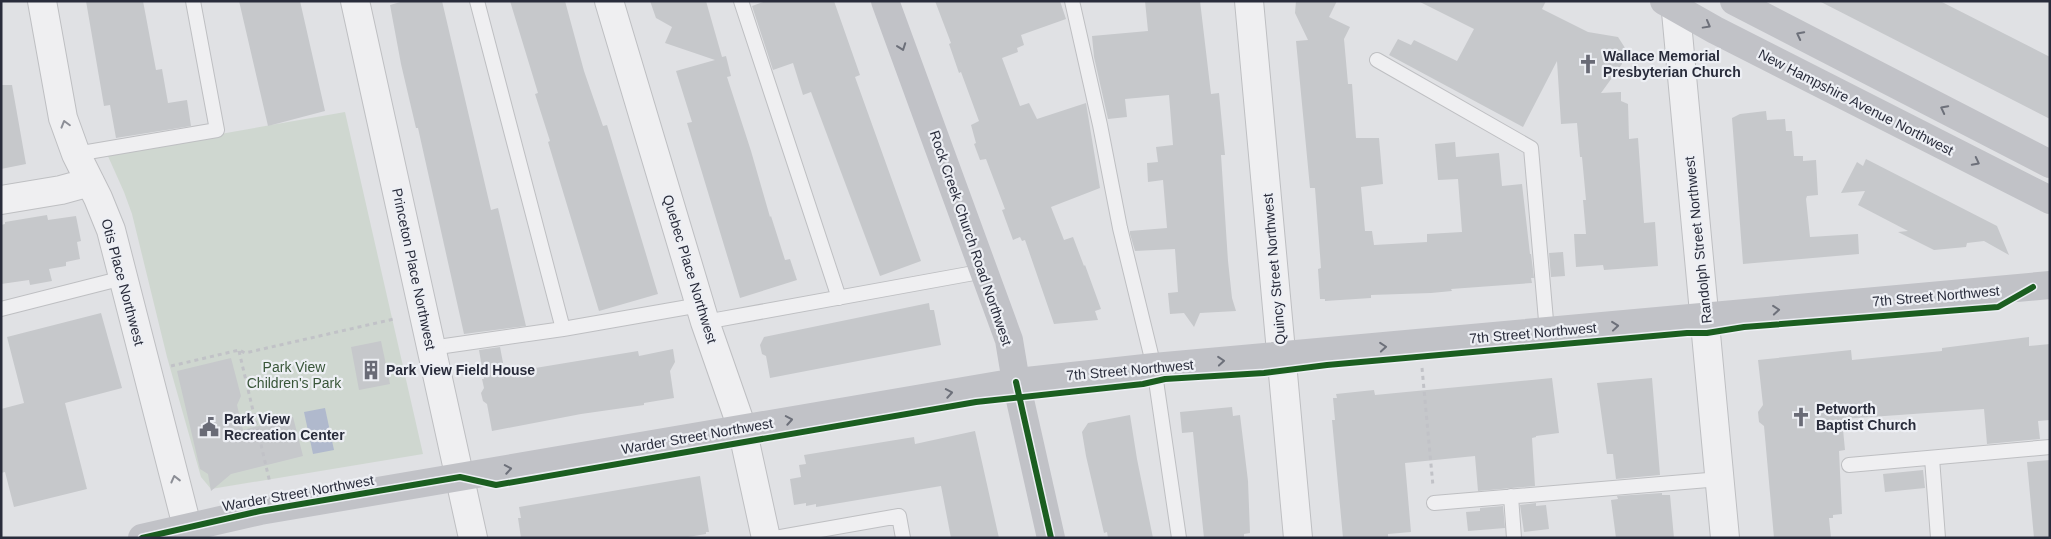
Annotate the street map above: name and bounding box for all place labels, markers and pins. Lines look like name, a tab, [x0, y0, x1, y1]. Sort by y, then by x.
place label: Wallace Memorial Presbyterian Church	[1603, 48, 1741, 80]
church icon: Wallace Memorial Presbyterian Church	[1577, 53, 1599, 75]
building icon: Park View Field House	[360, 359, 382, 381]
place label: Park View Field House	[386, 362, 535, 378]
place label: Petworth Baptist Church	[1816, 401, 1916, 433]
church icon: Petworth Baptist Church	[1790, 406, 1812, 428]
place label: Park View Recreation Center	[224, 411, 345, 443]
public building icon: Park View Recreation Center	[198, 416, 220, 438]

